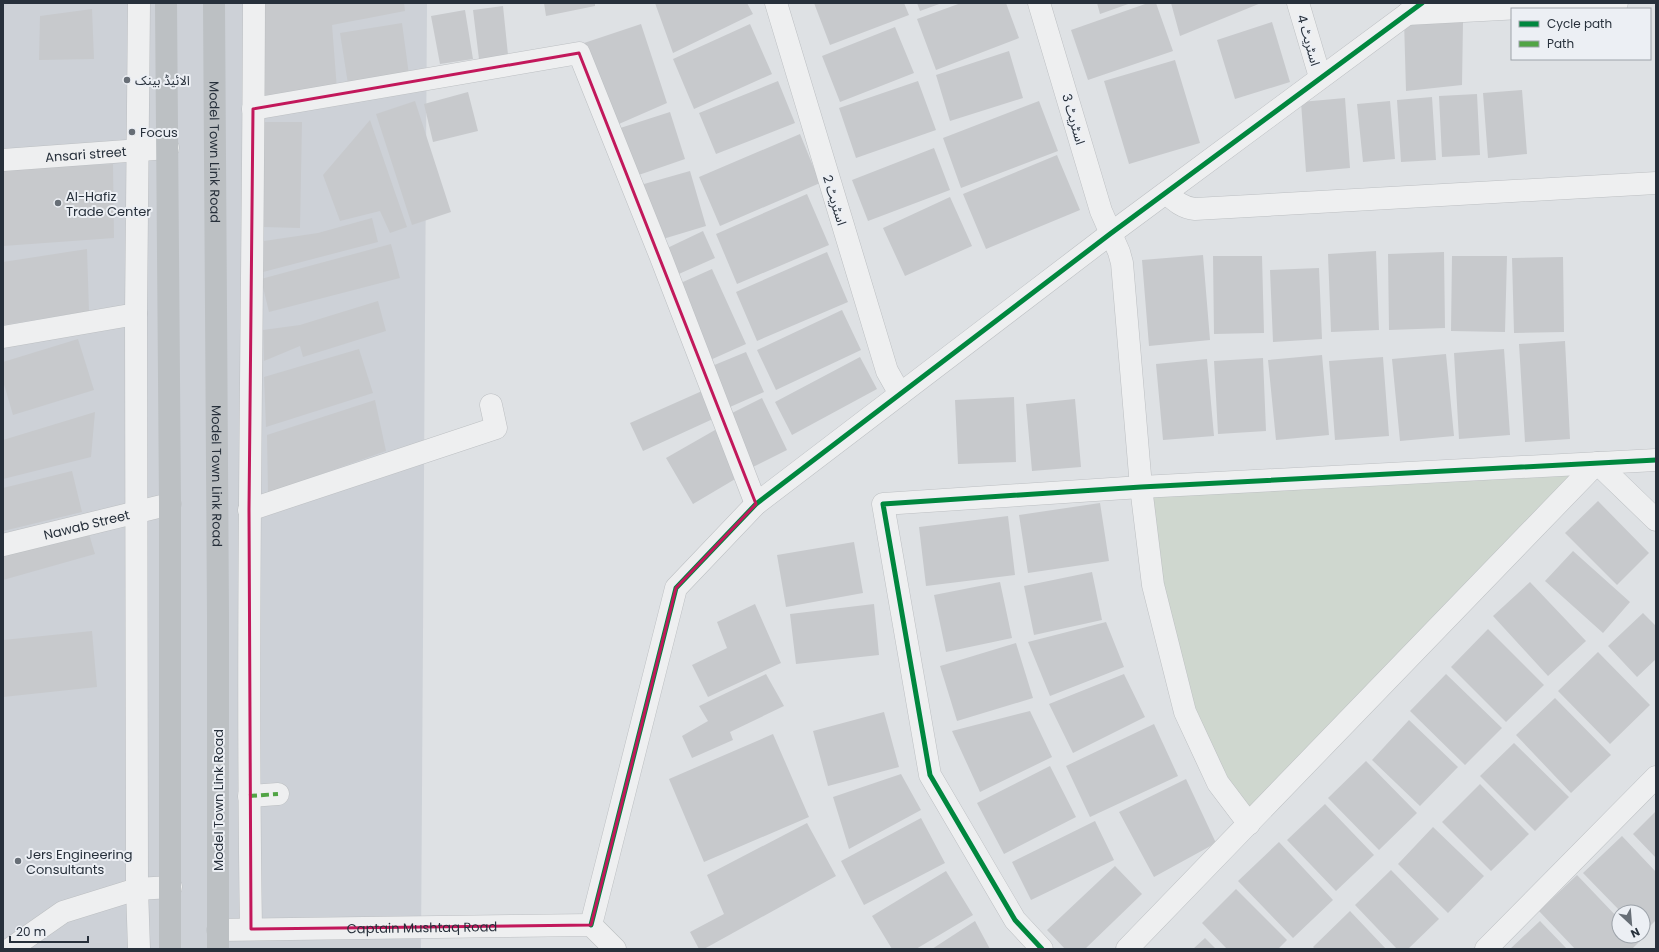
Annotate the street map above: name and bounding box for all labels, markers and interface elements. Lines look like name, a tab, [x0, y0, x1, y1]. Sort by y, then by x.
legend	[1511, 8, 1651, 60]
street label: اسٹریٹ 4	[1292, 12, 1325, 68]
text: Cycle path	[1547, 15, 1612, 32]
text: Path	[1547, 35, 1574, 52]
place label: الائیڈ بینک	[135, 71, 190, 90]
marker: الائیڈ بینک	[122, 75, 132, 85]
street label: Model Town Link Road	[205, 81, 224, 223]
street label: اسٹریٹ 3	[1057, 91, 1090, 147]
place label: Focus	[140, 123, 178, 142]
marker: Focus	[127, 127, 137, 137]
street label: Ansari street	[44, 142, 127, 167]
street label: اسٹریٹ 2	[818, 173, 851, 228]
place label: Al-Hafiz Trade Center	[66, 187, 151, 221]
marker: Al-Hafiz Trade Center	[53, 198, 63, 208]
street label: Model Town Link Road	[207, 405, 227, 547]
street label: Nawab Street	[42, 505, 132, 545]
street label: Model Town Link Road	[209, 729, 228, 871]
place label: Jers Engineering Consultants	[26, 845, 133, 879]
marker: Jers Engineering Consultants	[13, 856, 23, 866]
north arrow	[1611, 904, 1651, 944]
street label: Captain Mushtaq Road	[347, 917, 497, 938]
scale bar	[10, 918, 88, 944]
text: 20 m	[16, 923, 46, 940]
text: N	[1628, 924, 1643, 942]

